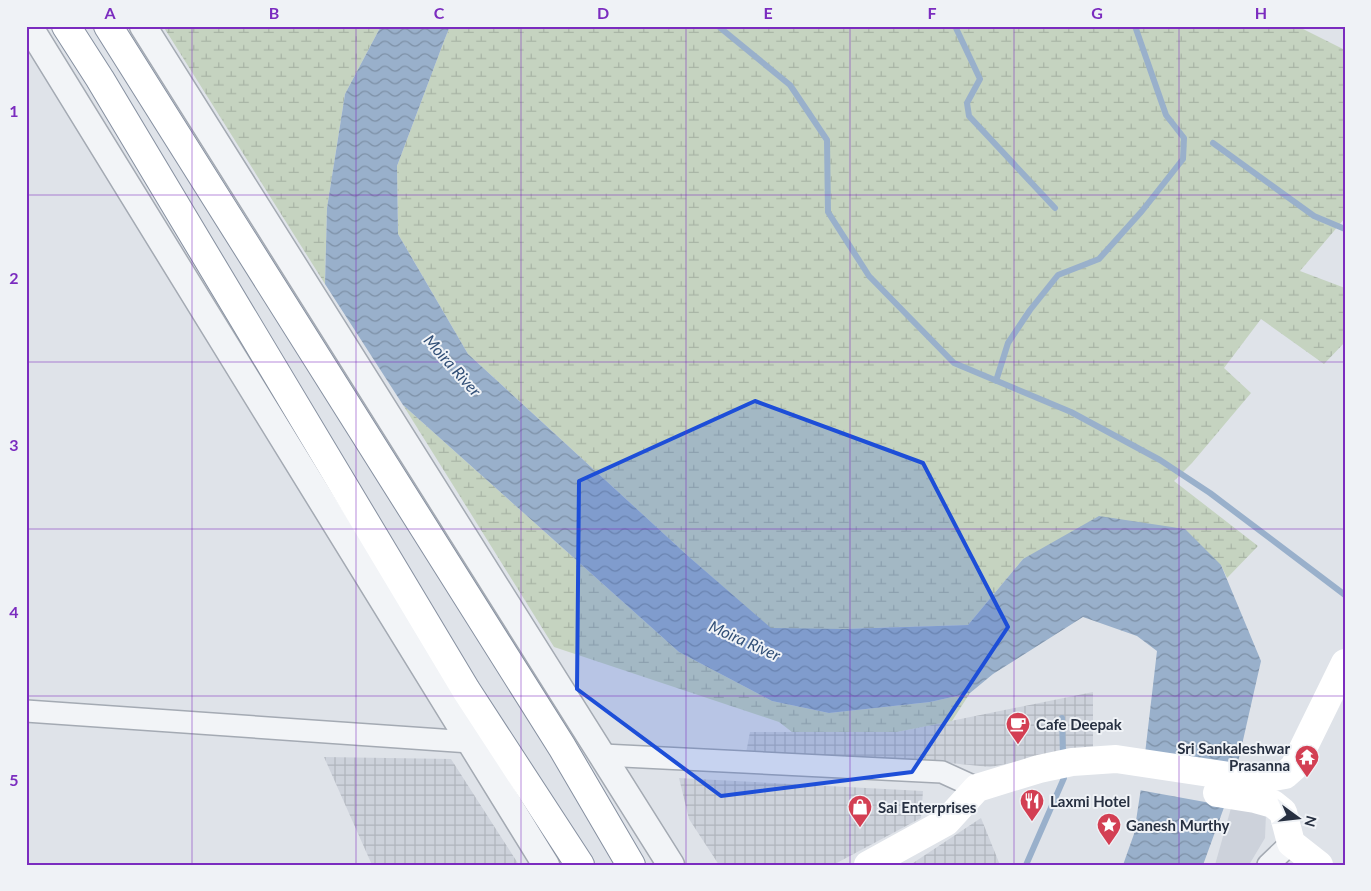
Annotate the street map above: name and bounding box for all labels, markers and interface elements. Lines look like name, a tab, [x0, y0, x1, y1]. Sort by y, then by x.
text: A	[103, 3, 116, 22]
text: B	[269, 3, 279, 22]
text: C	[434, 3, 445, 22]
text: D	[597, 3, 609, 22]
text: E	[763, 3, 773, 22]
text: F	[927, 3, 937, 22]
text: G	[1091, 3, 1103, 22]
text: H	[1255, 3, 1267, 22]
text: 1	[9, 101, 19, 120]
text: 2	[9, 268, 19, 287]
water label: Moira River	[421, 330, 486, 400]
text: 3	[9, 435, 19, 454]
text: 4	[9, 602, 19, 621]
water label: Moira River	[706, 616, 784, 664]
cafe icon: Cafe Deepak	[1005, 711, 1031, 745]
place label: Cafe Deepak	[1036, 715, 1123, 733]
place label: Sri Sankaleshwar Prasanna	[1177, 739, 1290, 774]
temple icon: Sri Sankaleshwar Prasanna	[1294, 744, 1320, 778]
text: 5	[9, 770, 19, 789]
restaurant icon: Laxmi Hotel	[1019, 788, 1045, 822]
place label: Laxmi Hotel	[1050, 792, 1130, 810]
shop icon: Sai Enterprises	[847, 794, 873, 828]
north arrow	[1274, 794, 1324, 844]
place label: Sai Enterprises	[878, 798, 977, 816]
place icon: Ganesh Murthy	[1096, 812, 1122, 846]
text: N	[1301, 814, 1321, 829]
place label: Ganesh Murthy	[1126, 816, 1230, 834]

